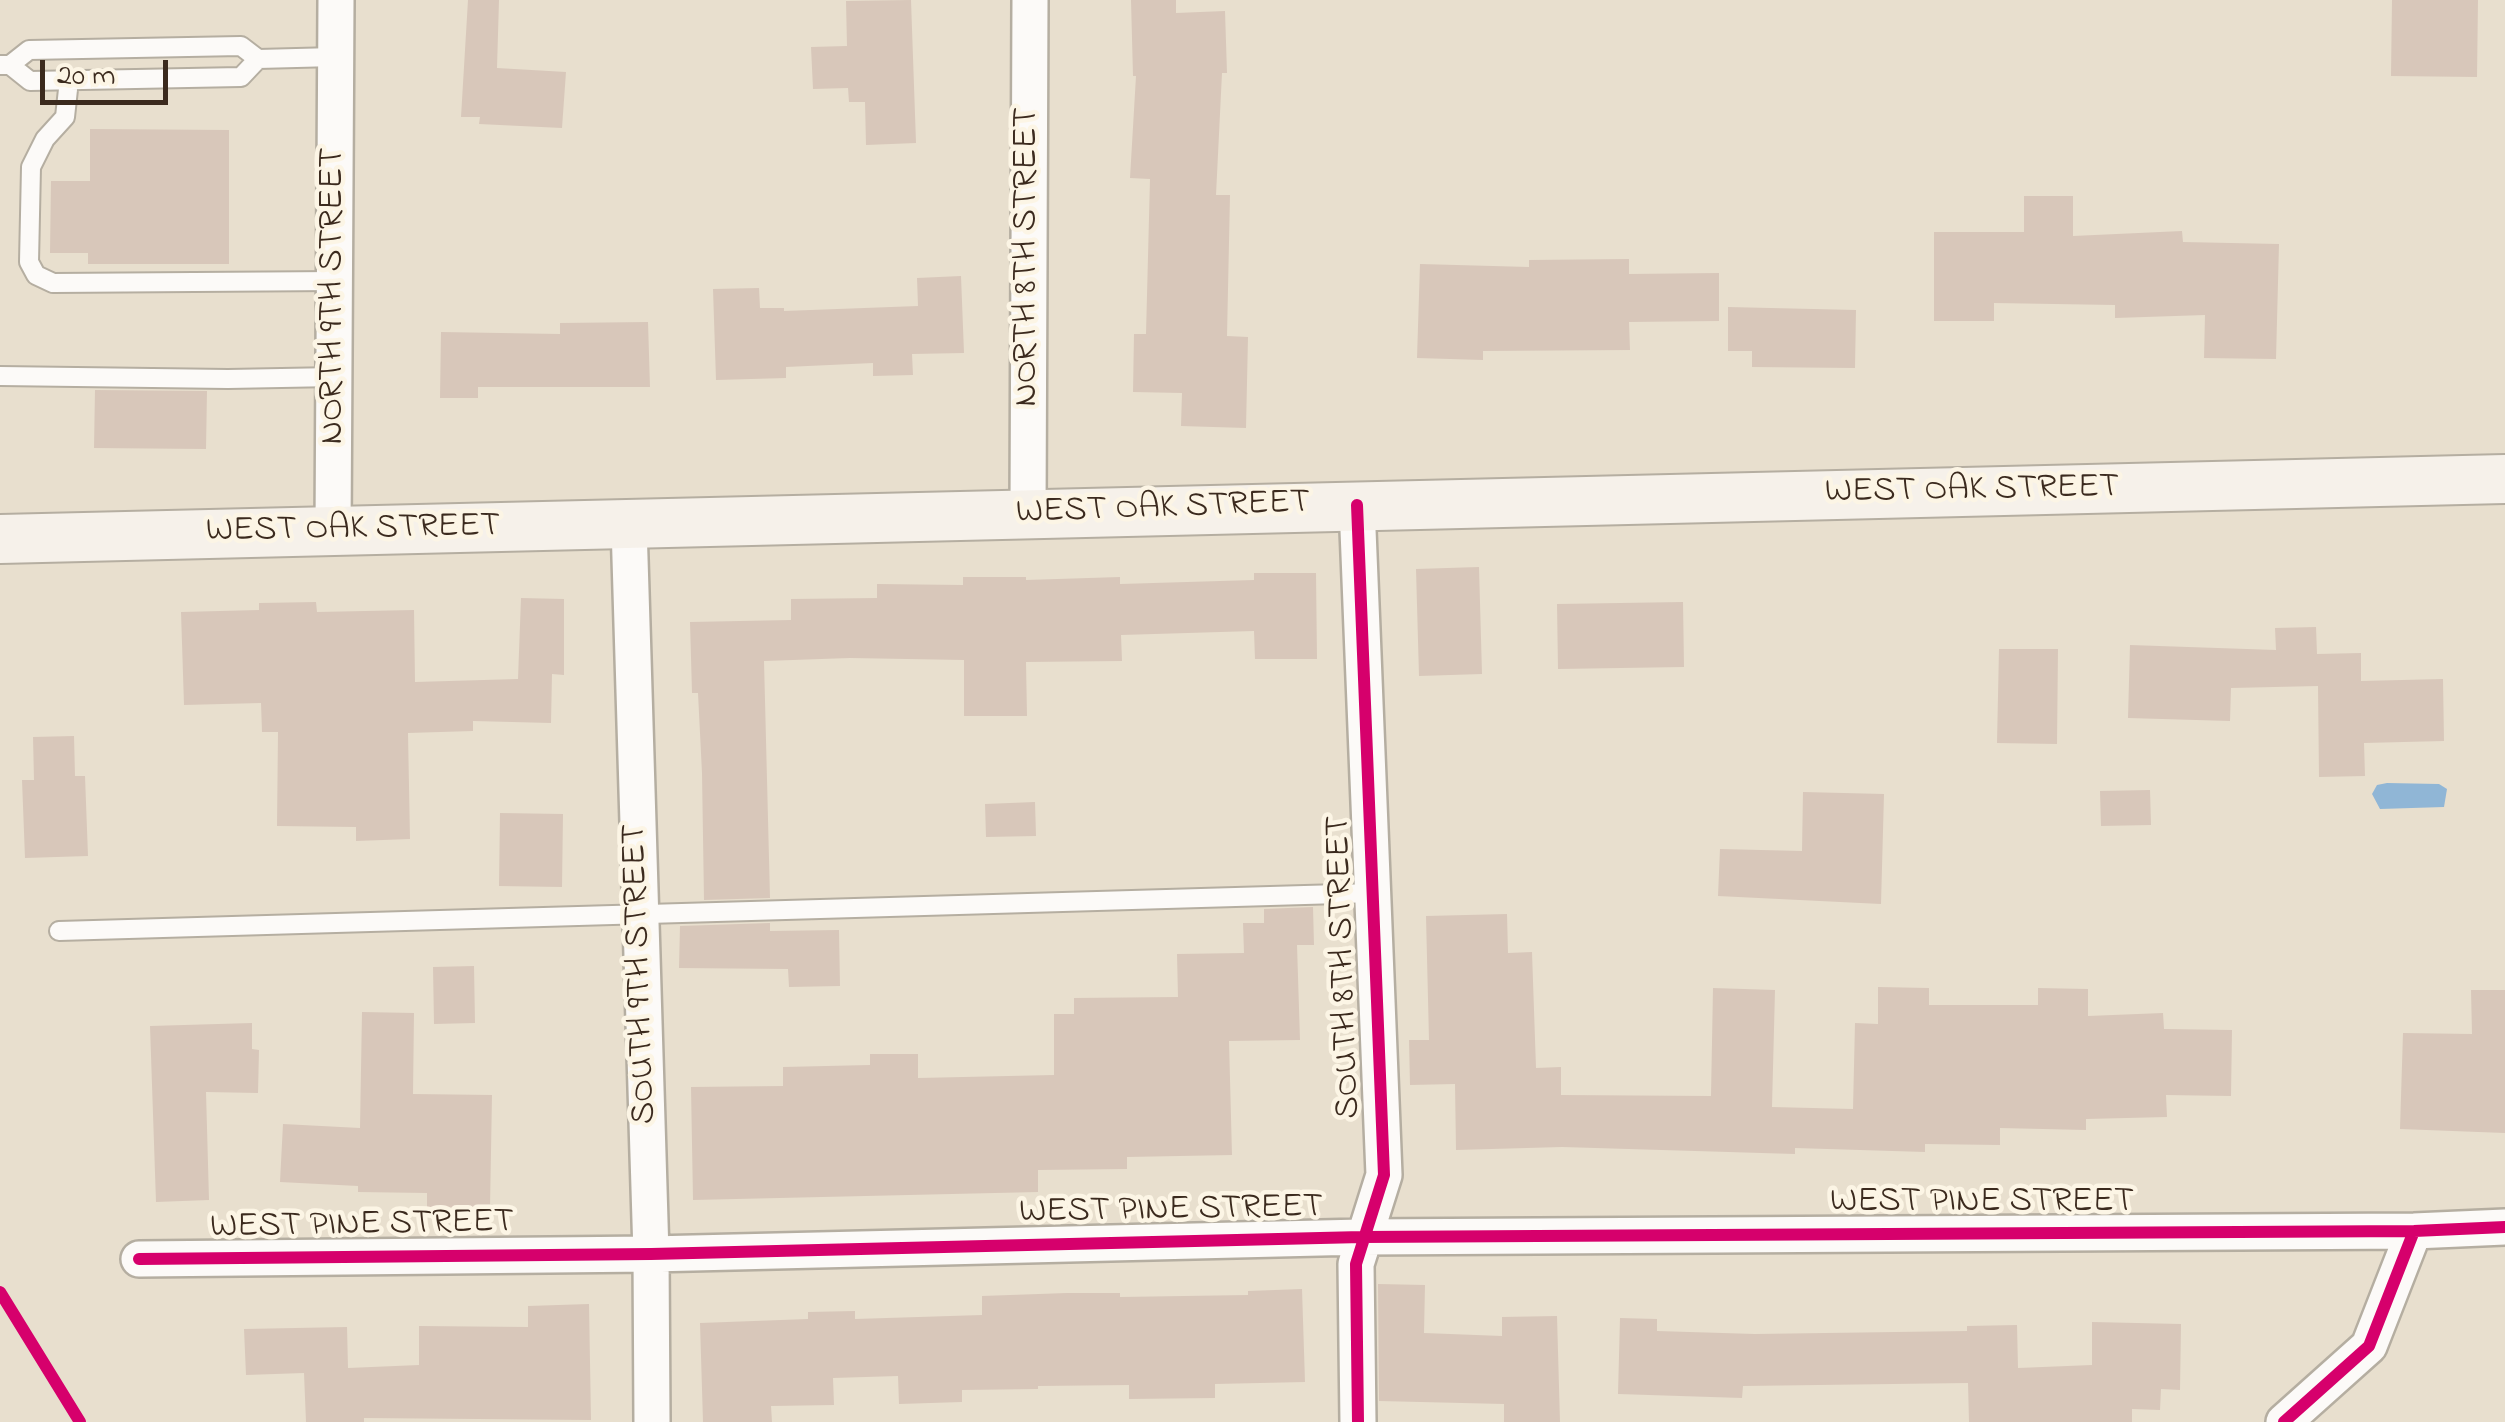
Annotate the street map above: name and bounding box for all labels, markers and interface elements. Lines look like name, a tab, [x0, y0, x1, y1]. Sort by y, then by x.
scale bar	[45, 40, 172, 102]
text: 20 m	[57, 55, 116, 99]
street label: NORTH 8TH STREET	[1008, 107, 1050, 407]
street label: NORTH 9TH STREET	[314, 147, 356, 445]
street label: WEST OAK STREET	[1825, 468, 2119, 516]
street label: WEST OAK STREET	[1015, 484, 1311, 536]
street label: WEST OAK STREET	[206, 507, 500, 555]
street label: SOUTH 8TH STREET	[1320, 815, 1372, 1119]
street label: SOUTH 9TH STREET	[616, 823, 668, 1125]
street label: WEST PINE STREET	[1830, 1183, 2134, 1225]
street label: WEST PINE STREET	[1019, 1188, 1323, 1236]
street label: WEST PINE STREET	[210, 1203, 514, 1251]

